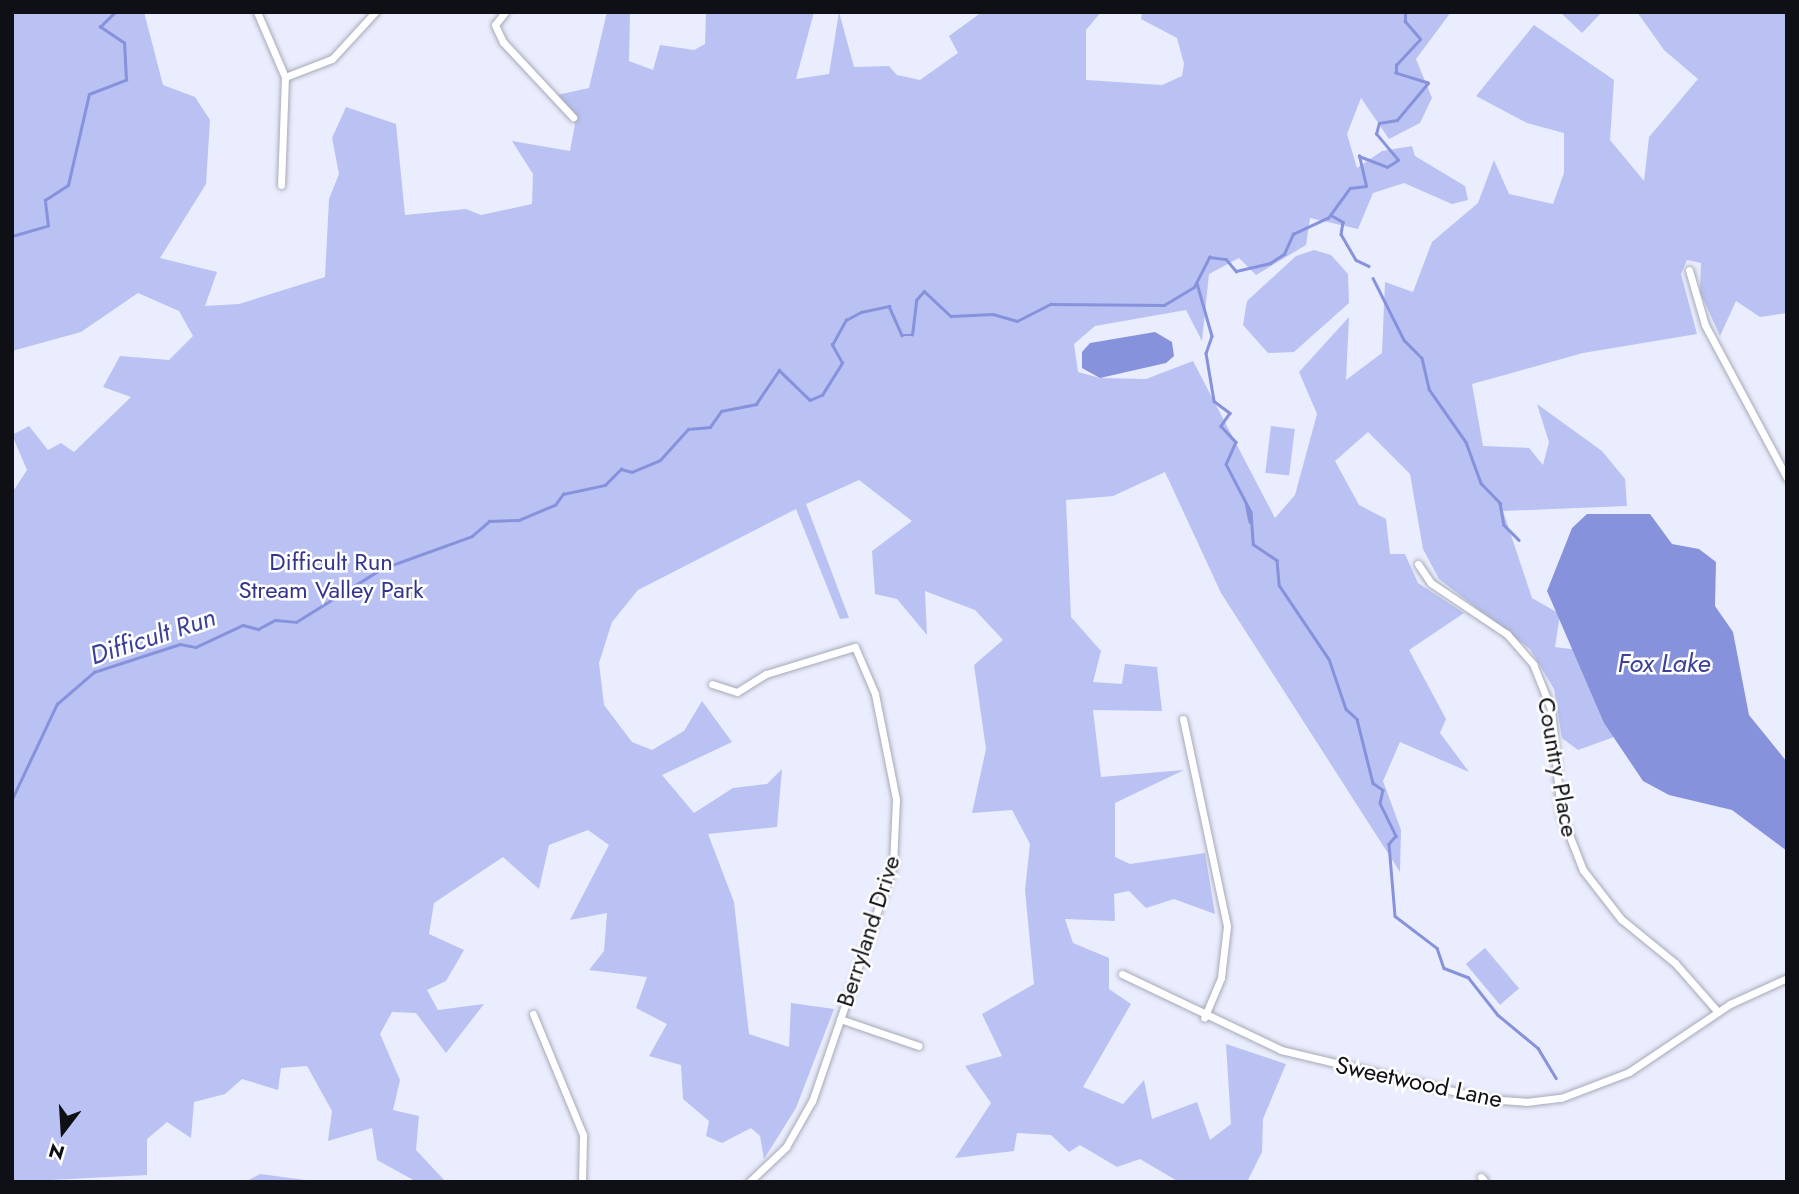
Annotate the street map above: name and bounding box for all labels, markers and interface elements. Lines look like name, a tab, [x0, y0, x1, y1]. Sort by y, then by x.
park label: Difficult Run Stream Valley Park	[238, 548, 424, 604]
water label: Difficult Run	[86, 602, 220, 672]
water label: Fox Lake	[1617, 648, 1711, 680]
street label: Country Place	[1532, 695, 1584, 839]
street label: Berryland Drive	[830, 852, 906, 1010]
street label: Sweetwood Lane	[1333, 1050, 1505, 1114]
north arrow	[28, 1096, 98, 1166]
text: N	[46, 1136, 68, 1167]

